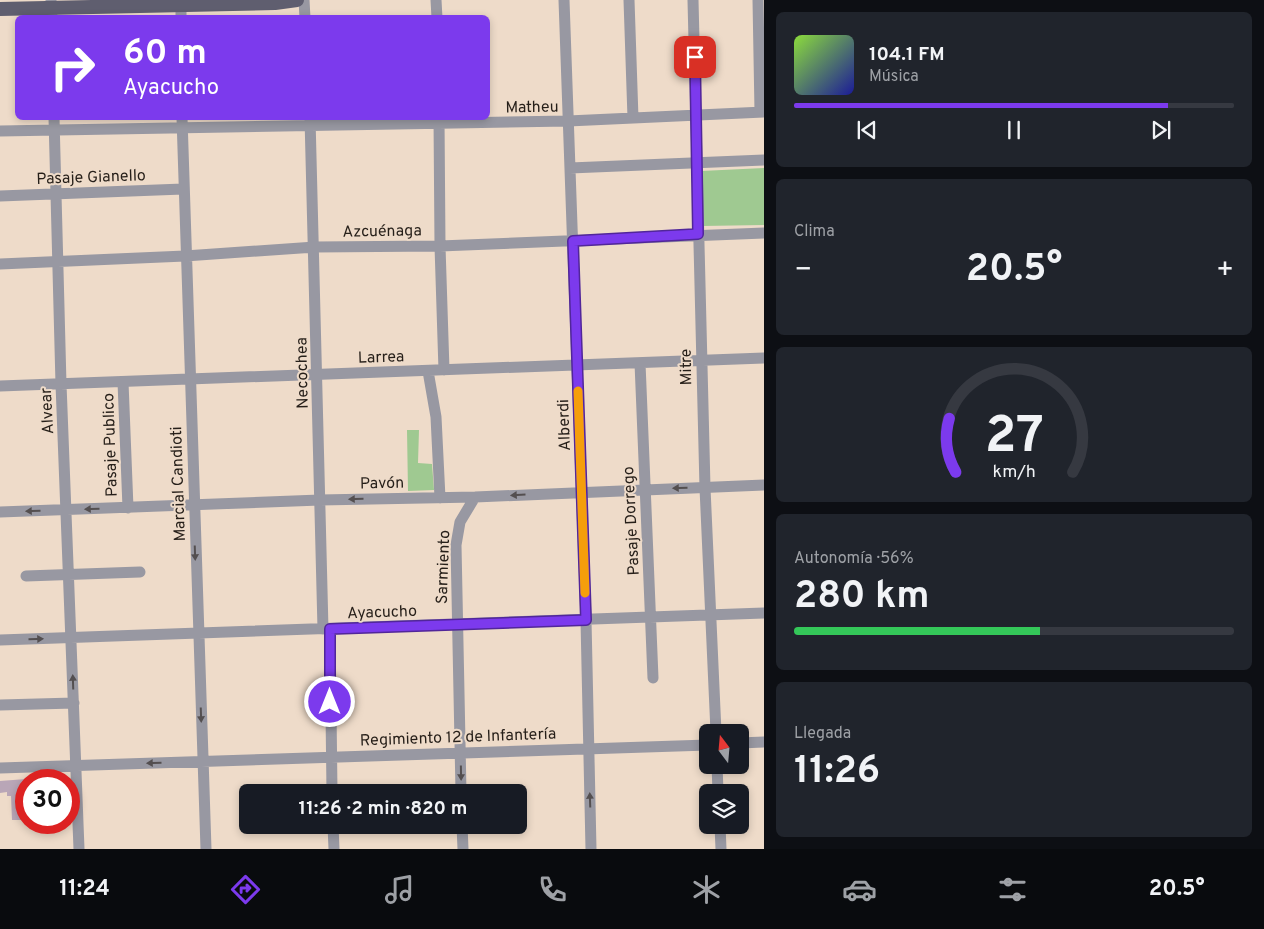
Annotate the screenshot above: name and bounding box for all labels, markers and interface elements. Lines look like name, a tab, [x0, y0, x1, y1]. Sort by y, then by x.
text: 60 m	[123, 32, 207, 76]
icon: right	[40, 35, 105, 100]
pin	[674, 36, 716, 78]
icon: arrive	[681, 43, 709, 71]
text: 104.1 FM	[869, 43, 945, 67]
text: Música	[869, 67, 919, 87]
text: Ayacucho	[123, 75, 219, 102]
street label: Matheu	[505, 98, 559, 118]
icon: previous	[853, 116, 881, 144]
icon: pause	[1000, 116, 1028, 144]
icon: next	[1147, 116, 1175, 144]
street label: Pasaje Gianello	[36, 166, 146, 190]
street label: Azcuénaga	[342, 221, 422, 243]
text: Clima	[794, 222, 835, 242]
text: 20.5°	[966, 246, 1062, 295]
text: −	[794, 253, 812, 289]
text: +	[1216, 253, 1234, 289]
street label: Necochea	[292, 337, 314, 409]
street label: Larrea	[357, 347, 405, 369]
street label: Mitre	[677, 348, 697, 386]
street label: Alvear	[37, 387, 59, 435]
street label: Pasaje Publico	[99, 393, 123, 497]
street label: Alberdi	[554, 399, 576, 451]
text: 27	[984, 405, 1044, 471]
street label: Marcial Candioti	[167, 426, 191, 542]
text: km/h	[992, 461, 1036, 484]
street label: Pasaje Dorrego	[619, 466, 645, 576]
street label: Pavón	[360, 474, 404, 494]
one-way arrow	[672, 484, 688, 492]
one-way arrow	[510, 491, 526, 499]
one-way arrow	[347, 495, 363, 503]
one-way arrow	[84, 505, 100, 513]
one-way arrow	[25, 507, 41, 515]
street label: Sarmiento	[433, 530, 455, 605]
one-way arrow	[192, 545, 200, 561]
text: Autonomía · 56%	[794, 549, 914, 569]
text: 280 km	[794, 573, 930, 622]
street label: Ayacucho	[347, 602, 417, 624]
one-way arrow	[28, 634, 44, 642]
one-way arrow	[69, 673, 77, 689]
position arrow	[303, 675, 355, 727]
one-way arrow	[197, 708, 205, 724]
north arrow	[699, 724, 749, 774]
map controls	[699, 724, 749, 834]
text: Llegada	[794, 724, 851, 744]
street label: Regimiento 12 de Infantería	[360, 725, 557, 751]
text: 11:26	[794, 748, 880, 797]
one-way arrow	[146, 759, 162, 767]
one-way arrow	[457, 765, 465, 781]
speed limit sign: 30	[15, 769, 80, 834]
button: layers	[699, 784, 749, 834]
one-way arrow	[586, 792, 594, 808]
text: 11:26 · 2 min · 820 m	[299, 797, 467, 821]
icon: directions	[228, 872, 263, 907]
icon: music	[382, 872, 417, 907]
icon: phone	[535, 872, 570, 907]
icon: climate	[689, 872, 724, 907]
icon: car	[842, 872, 877, 907]
icon: filters	[995, 872, 1030, 907]
text: 11:24	[59, 876, 110, 903]
text: 20.5°	[1149, 876, 1205, 903]

